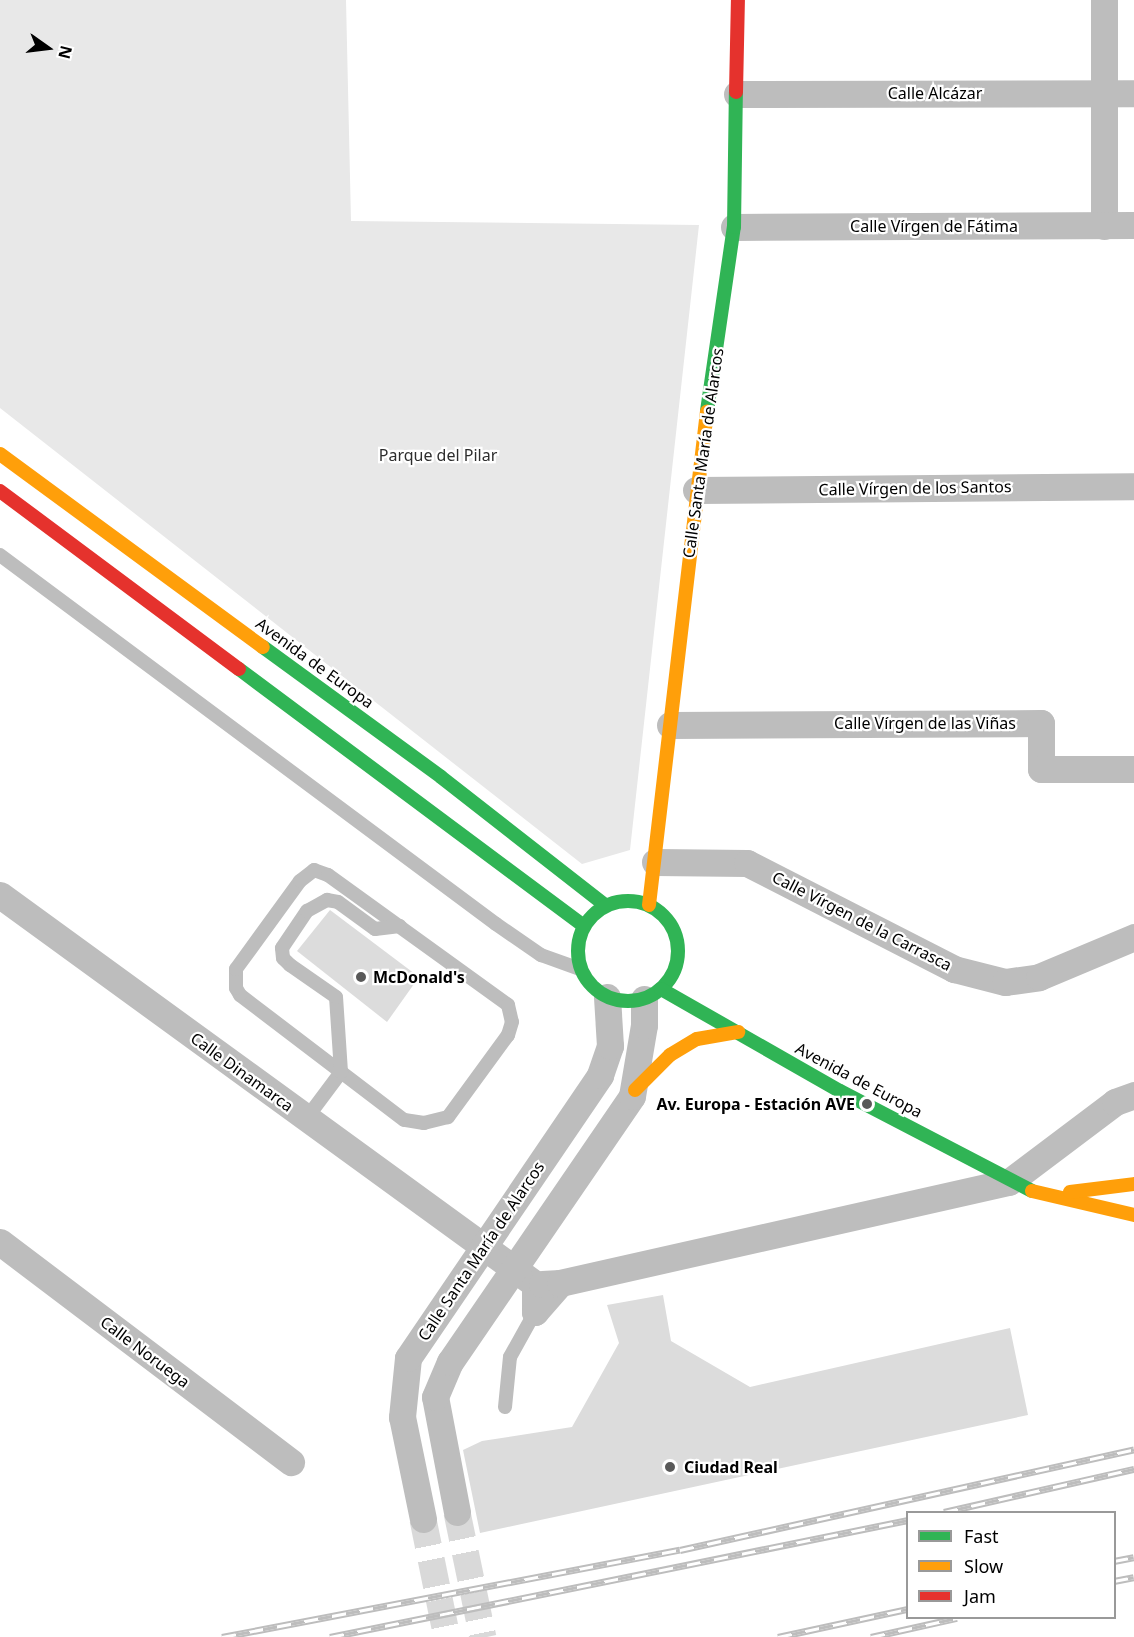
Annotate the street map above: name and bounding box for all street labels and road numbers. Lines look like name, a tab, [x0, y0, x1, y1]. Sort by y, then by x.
street label: Calle Alcázar	[888, 83, 982, 103]
street label: Calle Vírgen de Fátima	[850, 216, 1018, 236]
street label: Calle Santa María de Alarcos	[679, 347, 727, 559]
street label: Calle Vírgen de los Santos	[818, 477, 1012, 499]
street label: Avenida de Europa	[252, 614, 378, 712]
street label: Calle Vírgen de las Viñas	[834, 713, 1016, 733]
street label: Calle Vírgen de la Carrasca	[769, 867, 955, 975]
street label: Calle Dinamarca	[187, 1028, 297, 1116]
street label: Avenida de Europa	[792, 1038, 926, 1122]
street label: Calle Santa María de Alarcos	[414, 1158, 548, 1344]
street label: Calle Noruega	[97, 1312, 193, 1392]

